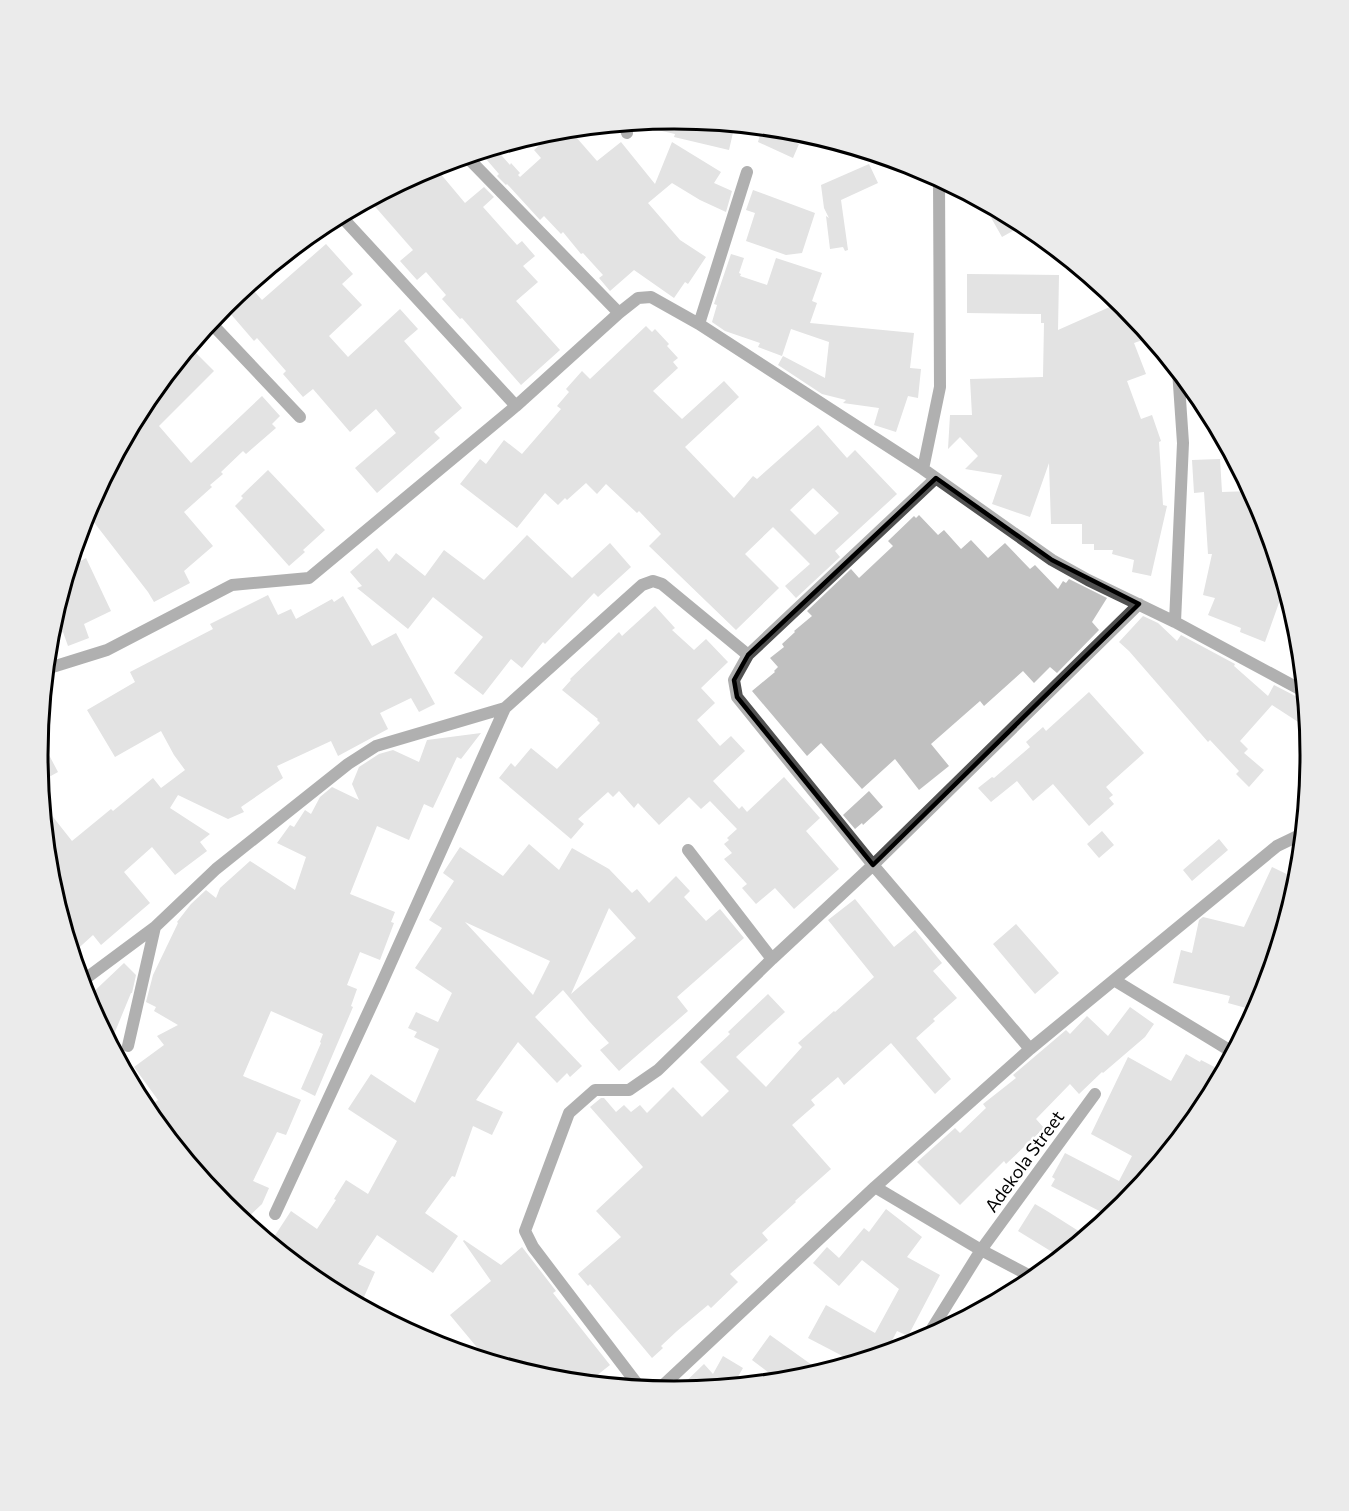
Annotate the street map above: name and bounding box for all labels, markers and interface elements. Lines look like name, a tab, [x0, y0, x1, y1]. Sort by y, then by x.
street label: Adekola Street	[980, 1106, 1068, 1216]

